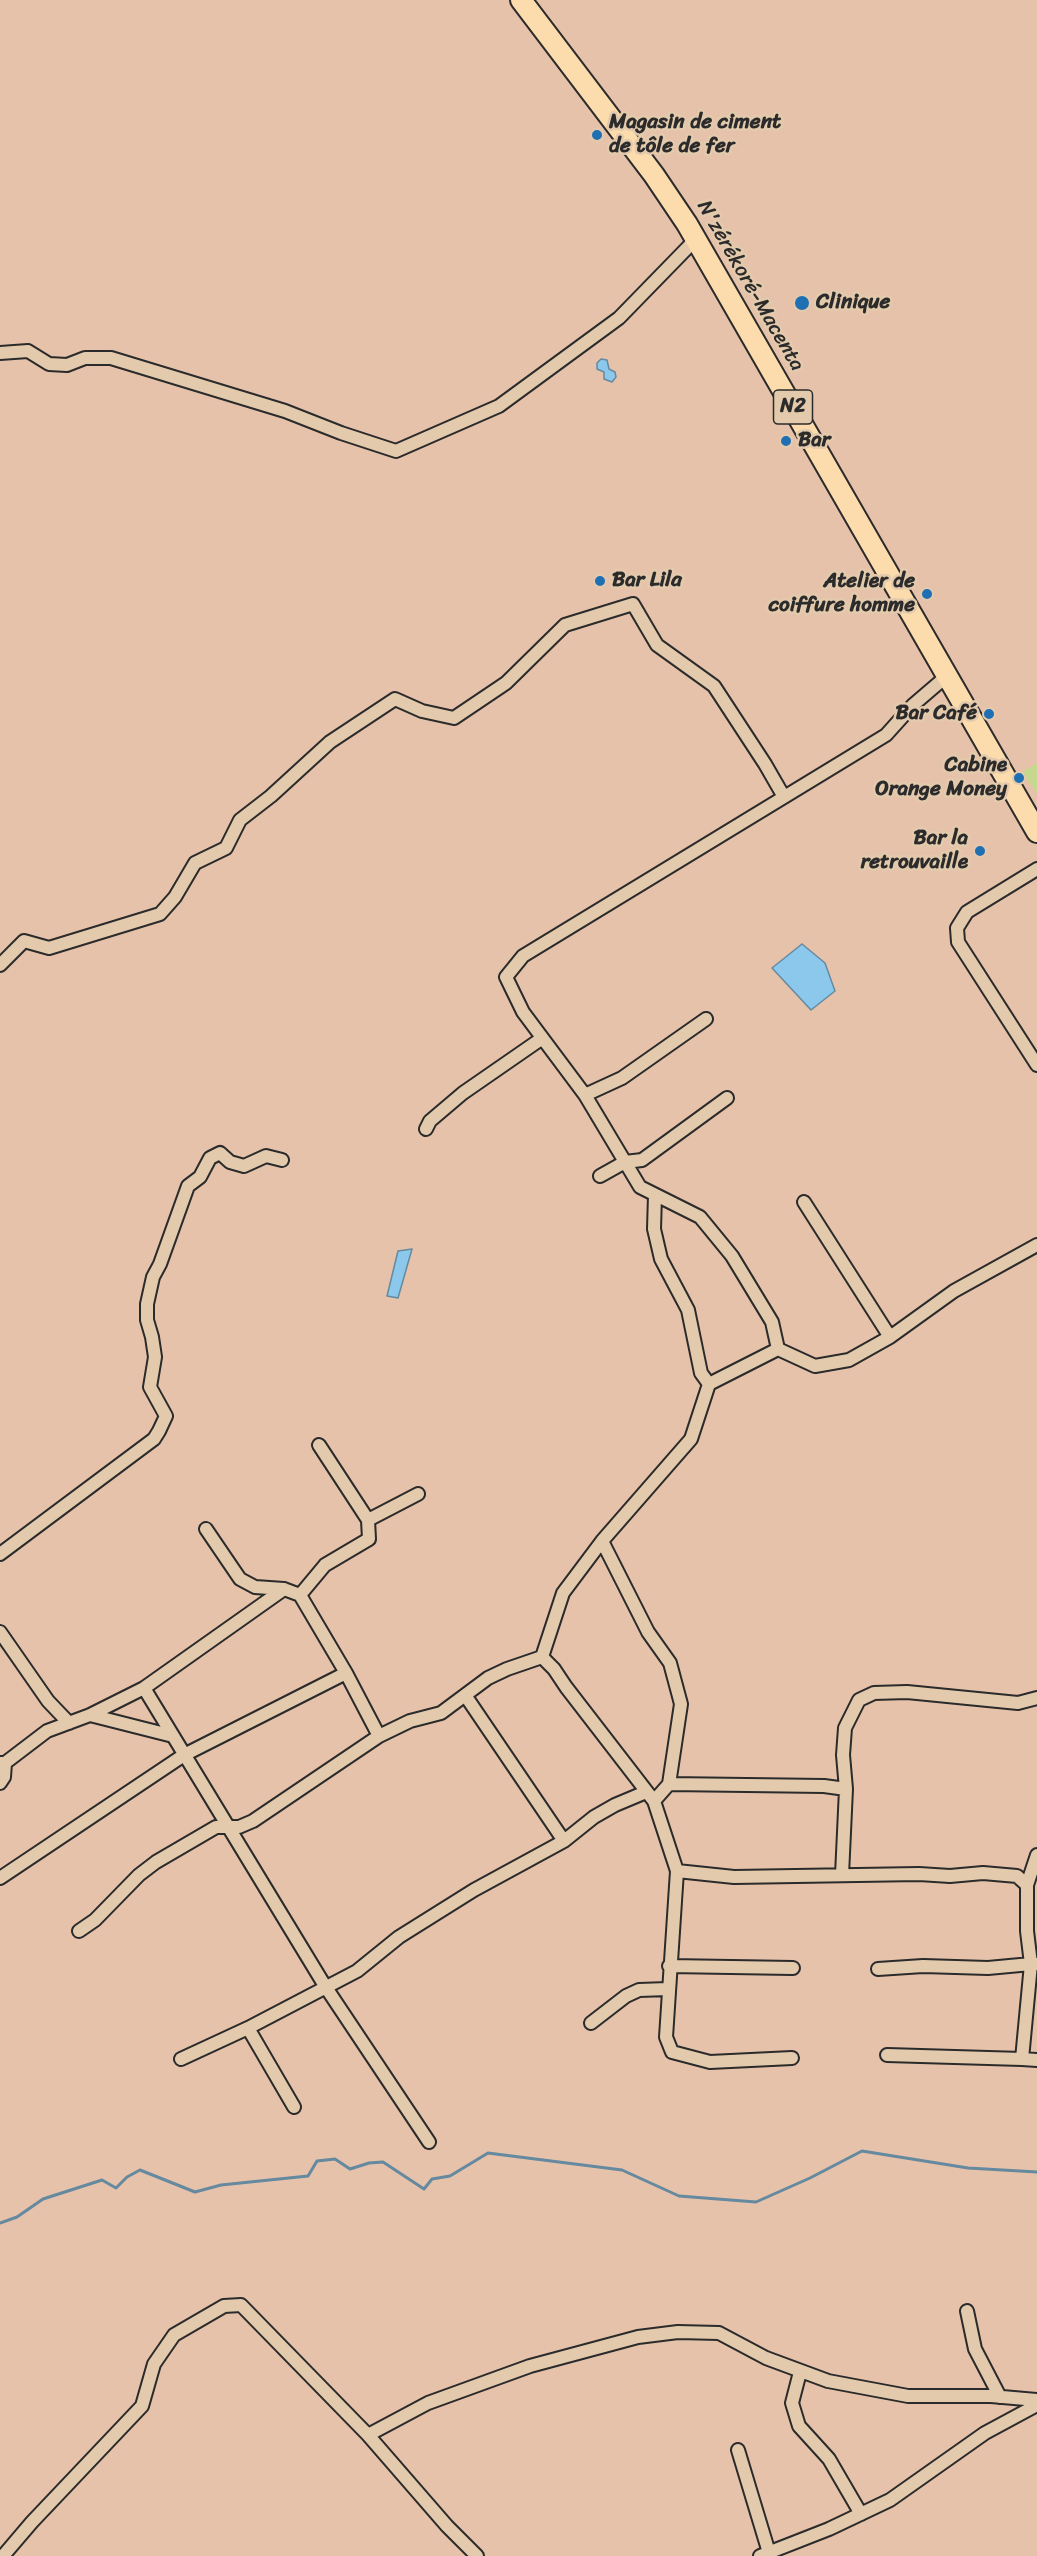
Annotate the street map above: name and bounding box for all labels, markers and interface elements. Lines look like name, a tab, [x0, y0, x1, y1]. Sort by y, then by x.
place label: Magasin de ciment de tôle de fer	[609, 110, 781, 160]
marker: Magasin de ciment de tôle de fer	[590, 128, 604, 142]
street label: N'zérékoré-Macenta	[691, 196, 809, 376]
place label: Clinique	[816, 290, 890, 316]
marker: Clinique	[793, 294, 811, 312]
road number: N2	[774, 390, 812, 424]
place label: Bar	[798, 428, 830, 454]
marker: Bar	[779, 434, 793, 448]
place label: Bar Lila	[612, 568, 682, 594]
place label: Atelier de coiffure homme	[769, 569, 915, 619]
marker: Bar Lila	[593, 574, 607, 588]
marker: Atelier de coiffure homme	[920, 587, 934, 601]
place label: Bar Café	[895, 701, 977, 727]
marker: Bar Café	[982, 707, 996, 721]
place label: Cabine Orange Money	[875, 753, 1007, 803]
marker: Cabine Orange Money	[1012, 771, 1026, 785]
place label: Bar la retrouvaille	[861, 826, 968, 876]
marker: Bar la retrouvaille	[973, 844, 987, 858]

